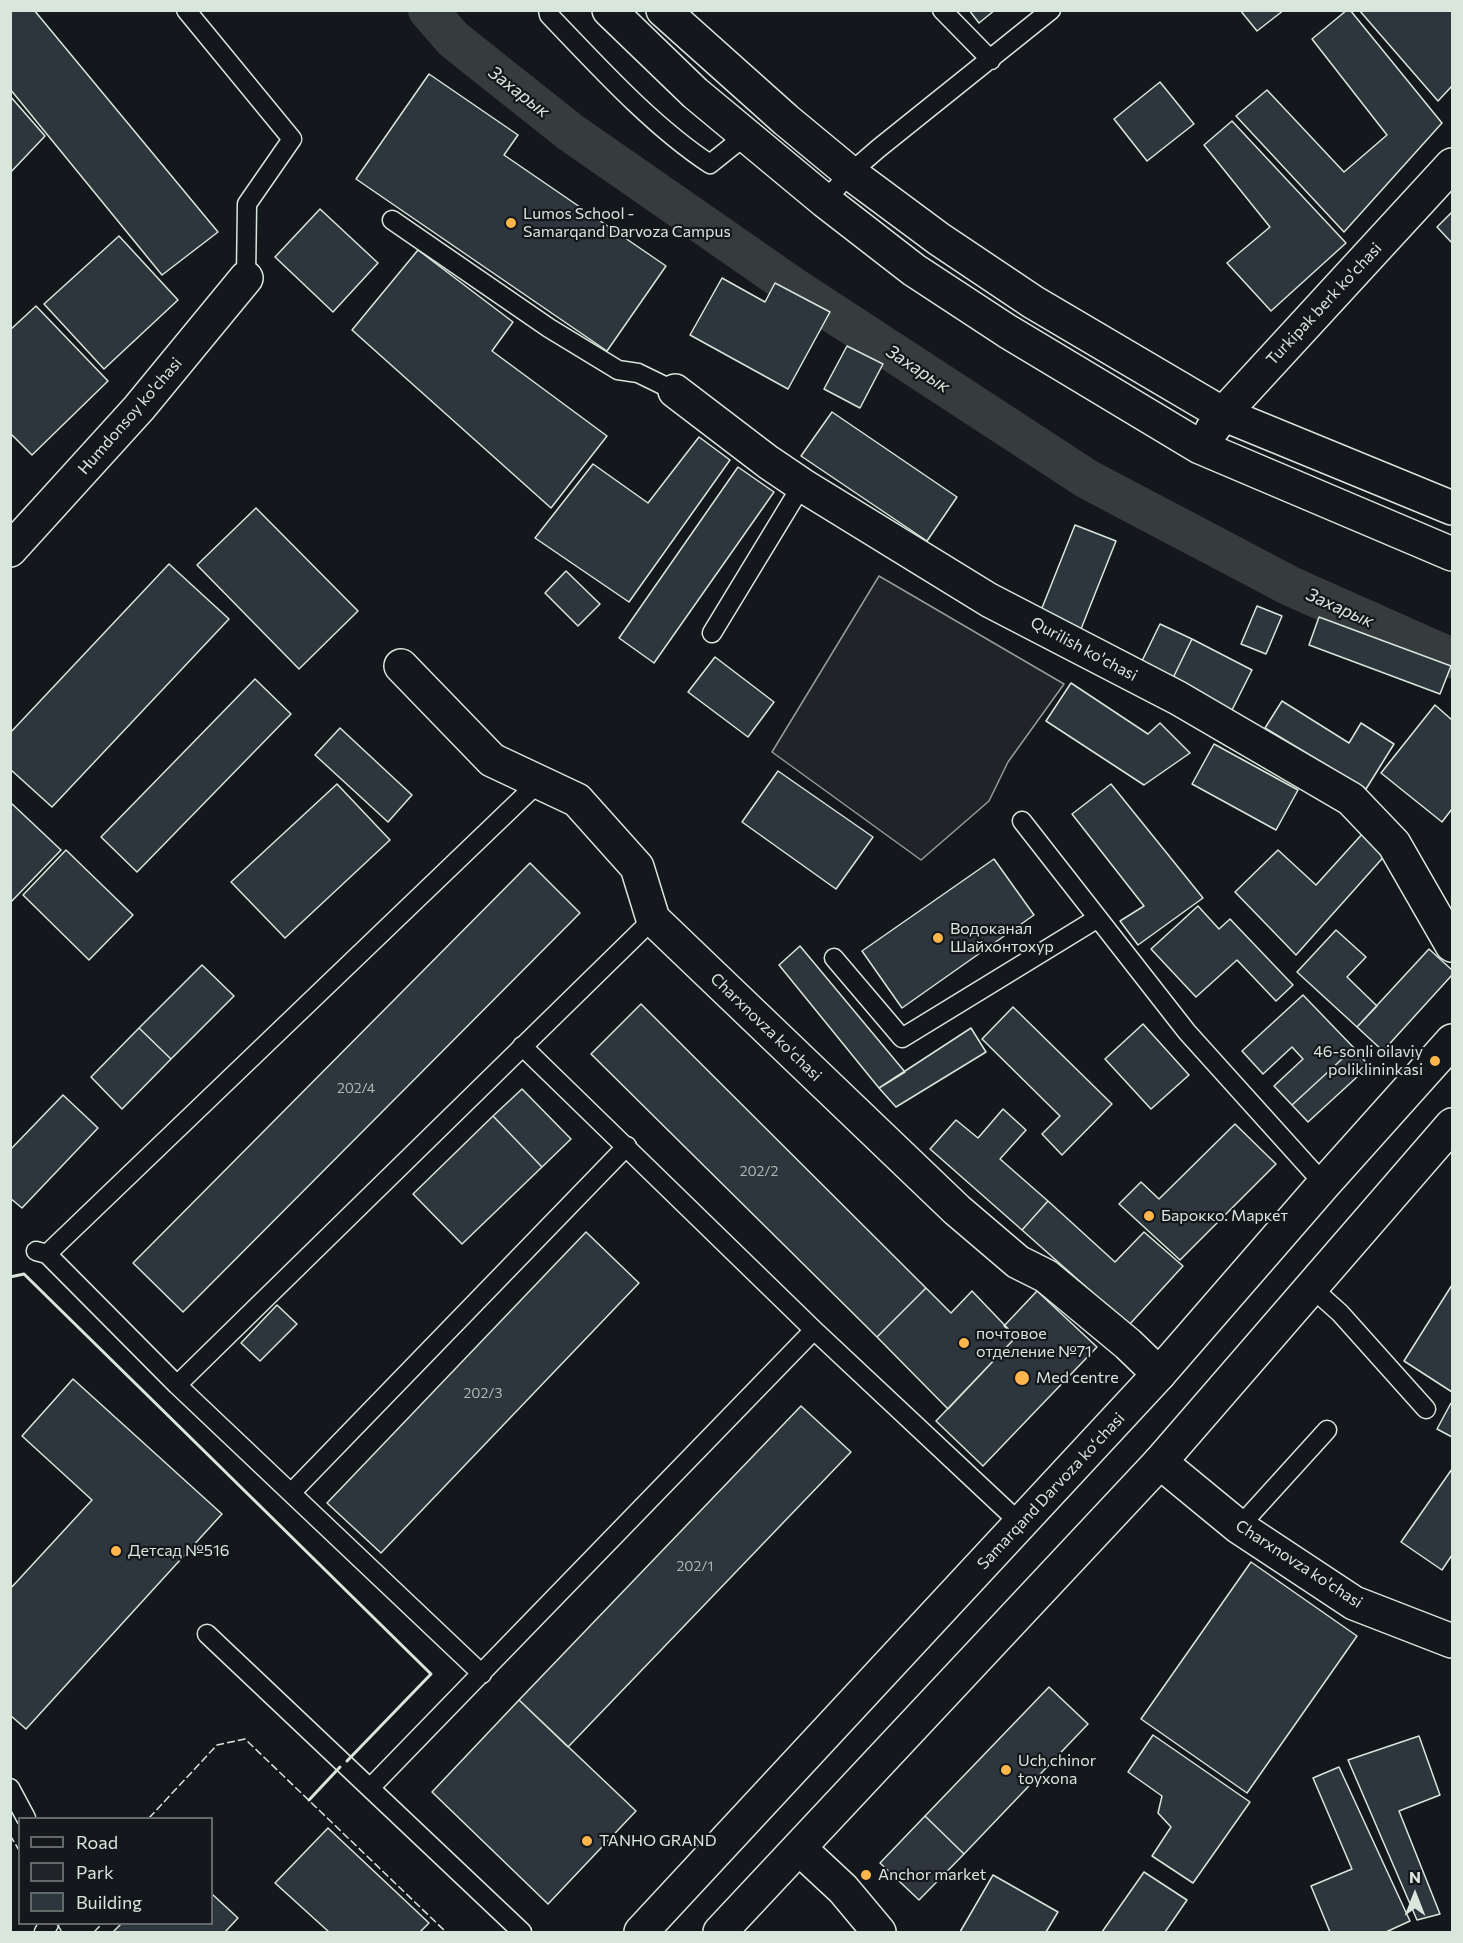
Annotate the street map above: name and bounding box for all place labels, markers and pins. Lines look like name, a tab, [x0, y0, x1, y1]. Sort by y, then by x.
place label: Lumos School - Samarqand Darvoza Campus	[523, 204, 731, 242]
marker: Lumos School - Samarqand Darvoza Campus	[504, 216, 518, 230]
place label: Водоканал Шайхонтохур	[950, 919, 1054, 957]
marker: Водоканал Шайхонтохур	[931, 931, 945, 945]
place label: 46-sonli oilaviy poliklininkasi	[1313, 1042, 1423, 1080]
marker: 46-sonli oilaviy poliklininkasi	[1428, 1054, 1442, 1068]
place label: Барокко. Маркет	[1161, 1206, 1288, 1226]
marker: Барокко. Маркет	[1142, 1209, 1156, 1223]
place label: почтовое отделение №71	[976, 1324, 1092, 1362]
marker: почтовое отделение №71	[957, 1336, 971, 1350]
place label: Med centre	[1036, 1368, 1119, 1388]
marker: Med centre	[1013, 1369, 1031, 1387]
place label: Детсад №516	[128, 1541, 230, 1561]
marker: Детсад №516	[109, 1544, 123, 1558]
place label: Uch chinor toyxona	[1018, 1751, 1096, 1789]
marker: Uch chinor toyxona	[999, 1763, 1013, 1777]
place label: TANHO GRAND	[599, 1831, 716, 1851]
marker: TANHO GRAND	[580, 1834, 594, 1848]
place label: Anchor market	[878, 1865, 986, 1885]
marker: Anchor market	[859, 1868, 873, 1882]

